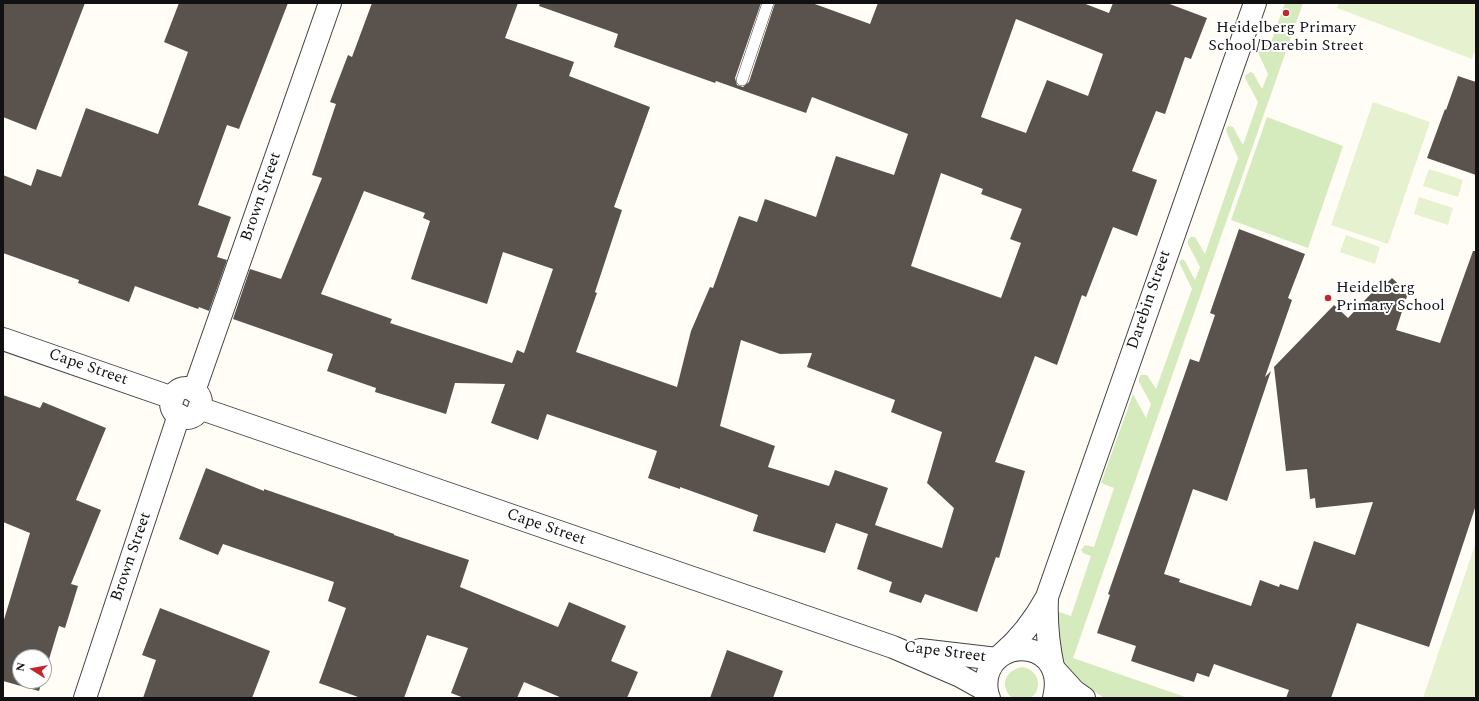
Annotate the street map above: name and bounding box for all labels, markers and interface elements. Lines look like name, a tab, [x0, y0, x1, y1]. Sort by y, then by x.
marker: Heidelberg Primary School/Darebin Street	[1281, 8, 1291, 18]
place label: Heidelberg Primary School/Darebin Street	[1208, 19, 1364, 57]
street label: Brown Street	[238, 150, 286, 244]
street label: Darebin Street	[1124, 248, 1176, 352]
place label: Heidelberg Primary School	[1336, 279, 1445, 317]
marker: Heidelberg Primary School	[1323, 293, 1333, 303]
street label: Cape Street	[46, 346, 130, 390]
street label: Cape Street	[504, 506, 588, 550]
street label: Brown Street	[108, 510, 156, 604]
street label: Cape Street	[903, 638, 987, 668]
north arrow	[12, 649, 52, 689]
text: N	[12, 661, 30, 673]

